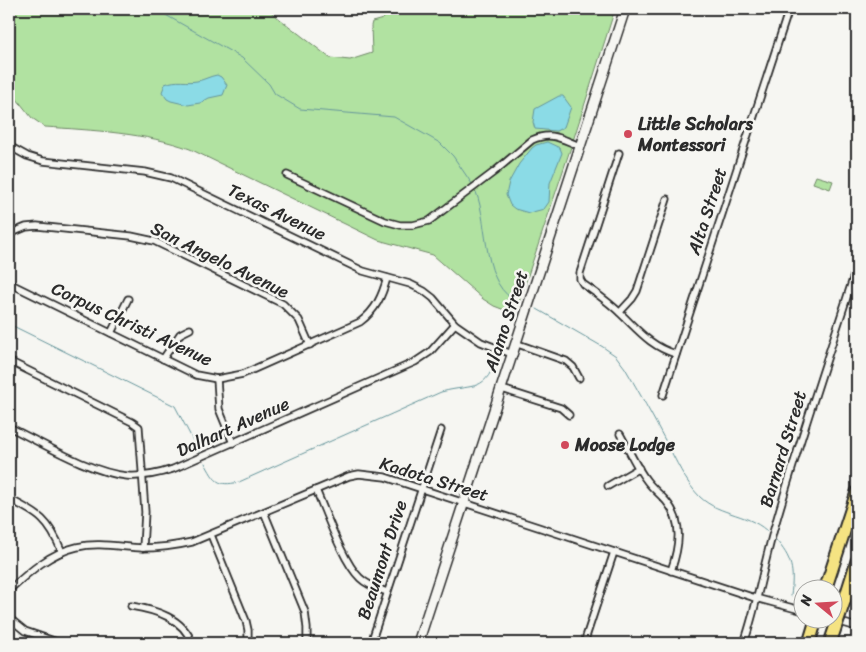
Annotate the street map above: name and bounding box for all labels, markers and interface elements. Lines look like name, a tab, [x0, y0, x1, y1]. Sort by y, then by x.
place label: Little Scholars Montessori	[637, 108, 753, 161]
marker: Little Scholars Montessori	[622, 128, 634, 140]
street label: Alta Street	[678, 163, 736, 260]
street label: Texas Avenue	[222, 174, 332, 250]
street label: San Angelo Avenue	[145, 213, 295, 308]
street label: Alamo Street	[474, 266, 538, 377]
street label: Corpus Christi Avenue	[46, 273, 218, 375]
street label: Barnard Street	[750, 386, 816, 512]
street label: Dalhart Avenue	[171, 388, 295, 466]
place label: Moose Lodge	[574, 429, 676, 461]
marker: Moose Lodge	[559, 439, 571, 451]
street label: Kadota Street	[376, 447, 493, 511]
street label: Beaumont Drive	[348, 496, 416, 624]
north arrow	[794, 580, 844, 630]
text: N	[792, 591, 820, 610]

